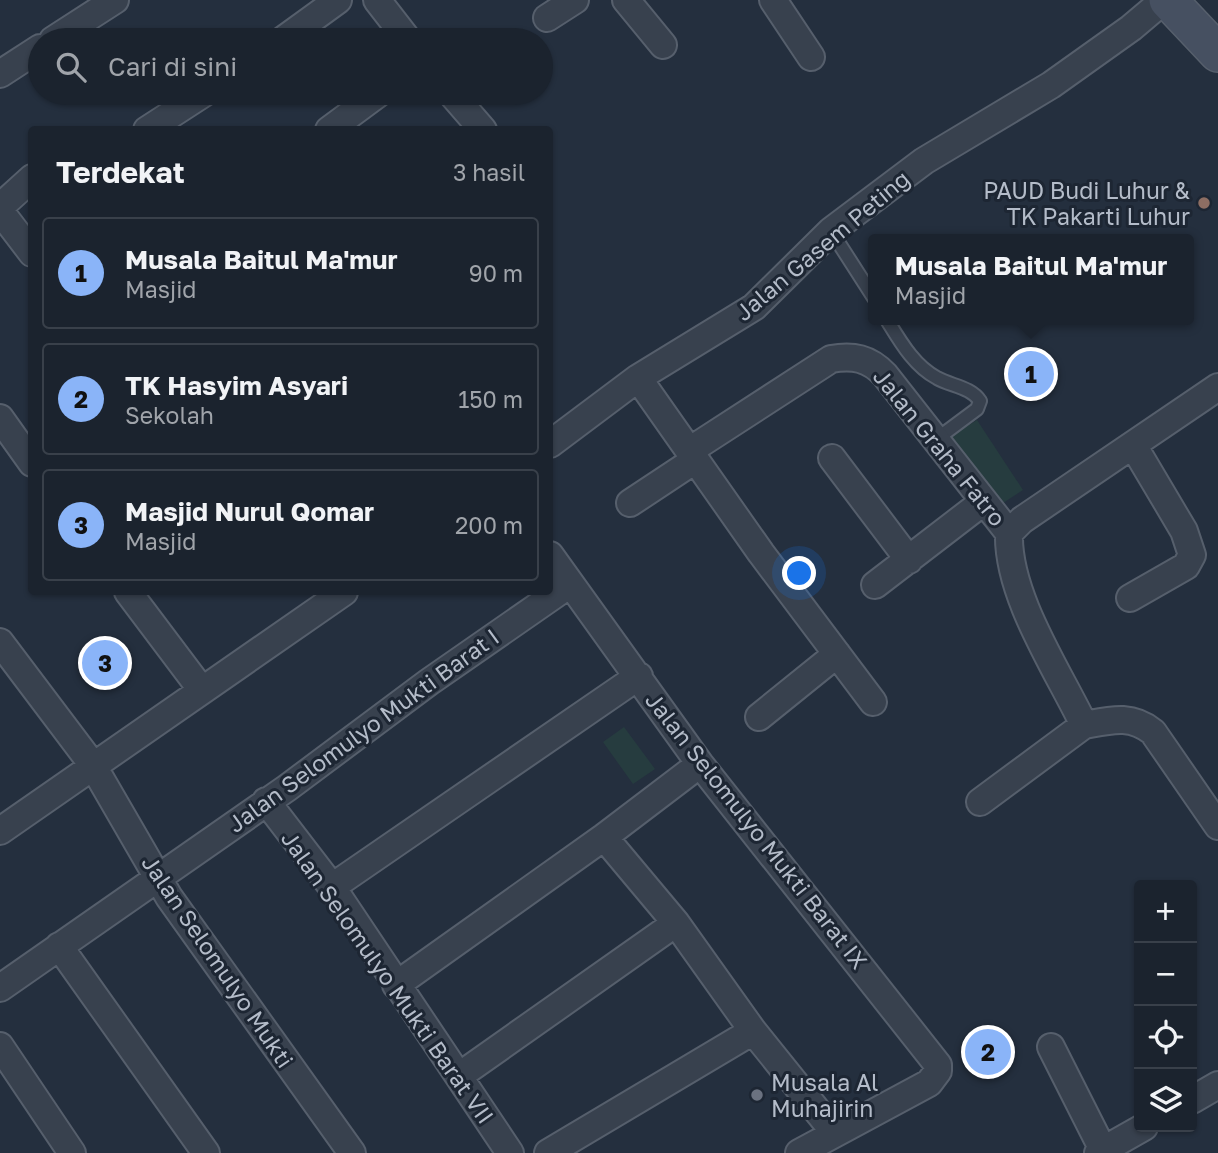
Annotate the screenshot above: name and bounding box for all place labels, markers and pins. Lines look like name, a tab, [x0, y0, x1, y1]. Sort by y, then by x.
place label: PAUD Budi Luhur & TK Pakarti Luhur	[983, 176, 1191, 230]
marker: PAUD Budi Luhur & TK Pakarti Luhur	[1196, 195, 1212, 211]
pin: 1	[1008, 348, 1054, 400]
pin: 3	[82, 637, 128, 689]
pin: 2	[965, 1026, 1011, 1078]
place label: Musala Al Muhajirin	[771, 1068, 878, 1122]
marker: Musala Al Muhajirin	[749, 1087, 765, 1103]

